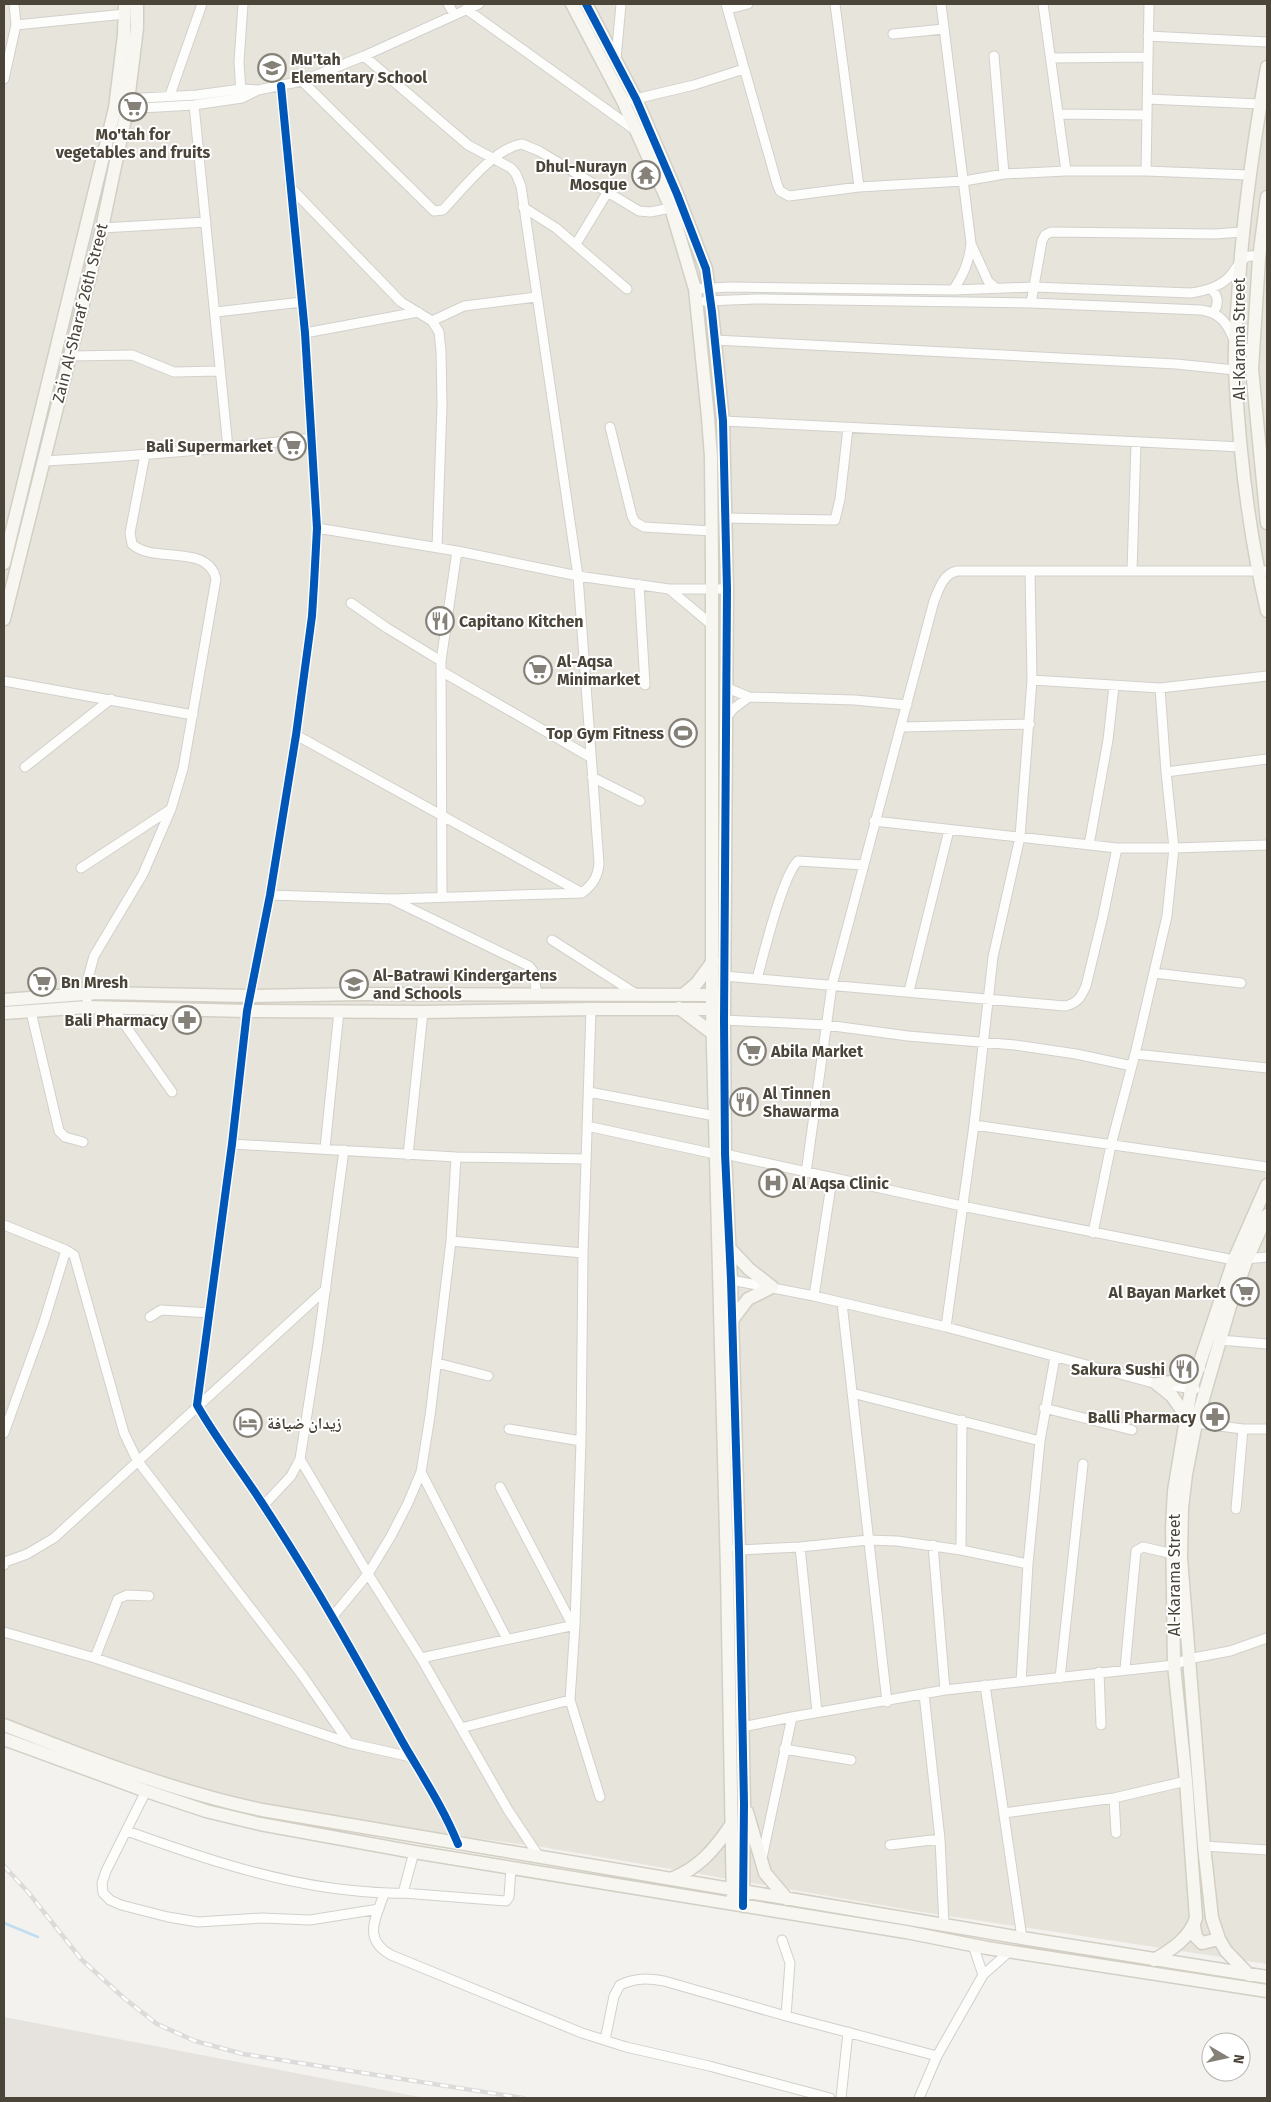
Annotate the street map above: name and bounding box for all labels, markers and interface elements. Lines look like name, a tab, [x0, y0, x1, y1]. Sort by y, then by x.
place label: Mu'tah Elementary School	[291, 50, 427, 87]
school or university icon: Mu'tah Elementary School	[257, 53, 287, 83]
supermarket icon: Mo'tah for vegetables and fruits	[118, 92, 148, 122]
place label: Mo'tah for vegetables and fruits	[55, 125, 211, 162]
place label: Dhul-Nurayn Mosque	[535, 157, 627, 194]
temple icon: Dhul-Nurayn Mosque	[631, 160, 661, 190]
street label: Zain Al-Sharaf 26th Street	[48, 221, 112, 405]
street label: Al-Karama Street	[1230, 278, 1249, 400]
supermarket icon: Bali Supermarket	[277, 431, 307, 461]
place label: Bali Supermarket	[146, 437, 274, 456]
restaurant icon: Capitano Kitchen	[425, 606, 455, 636]
place label: Capitano Kitchen	[459, 612, 583, 631]
place label: Al-Aqsa Minimarket	[556, 652, 641, 689]
supermarket icon: Al-Aqsa Minimarket	[523, 655, 553, 685]
sports icon: Top Gym Fitness	[668, 718, 698, 748]
place label: Top Gym Fitness	[546, 724, 664, 743]
place label: Al-Batrawi Kindergartens and Schools	[372, 966, 557, 1003]
supermarket icon: Bn Mresh	[27, 967, 57, 997]
school or university icon: Al-Batrawi Kindergartens and Schools	[339, 969, 369, 999]
place label: Bn Mresh	[61, 973, 128, 992]
pharmacy icon: Bali Pharmacy	[172, 1005, 202, 1035]
place label: Bali Pharmacy	[65, 1011, 169, 1030]
supermarket icon: Abila Market	[737, 1036, 767, 1066]
place label: Abila Market	[770, 1042, 864, 1061]
place label: Al Tinnen Shawarma	[762, 1084, 840, 1121]
restaurant icon: Al Tinnen Shawarma	[729, 1087, 759, 1117]
hospital icon: Al Aqsa Clinic	[758, 1168, 788, 1198]
place label: Al Aqsa Clinic	[791, 1174, 889, 1193]
supermarket icon: Al Bayan Market	[1230, 1277, 1260, 1307]
place label: Al Bayan Market	[1107, 1283, 1227, 1302]
restaurant icon: Sakura Sushi	[1169, 1354, 1199, 1384]
place label: Sakura Sushi	[1071, 1360, 1165, 1379]
pharmacy icon: Balli Pharmacy	[1200, 1402, 1230, 1432]
hotel icon: زيدان ضيافة	[233, 1408, 263, 1438]
place label: Balli Pharmacy	[1088, 1408, 1197, 1427]
place label: زيدان ضيافة	[267, 1414, 342, 1433]
street label: Al-Karama Street	[1165, 1514, 1184, 1636]
north arrow	[1201, 2032, 1251, 2082]
text: N	[1229, 2053, 1247, 2065]

